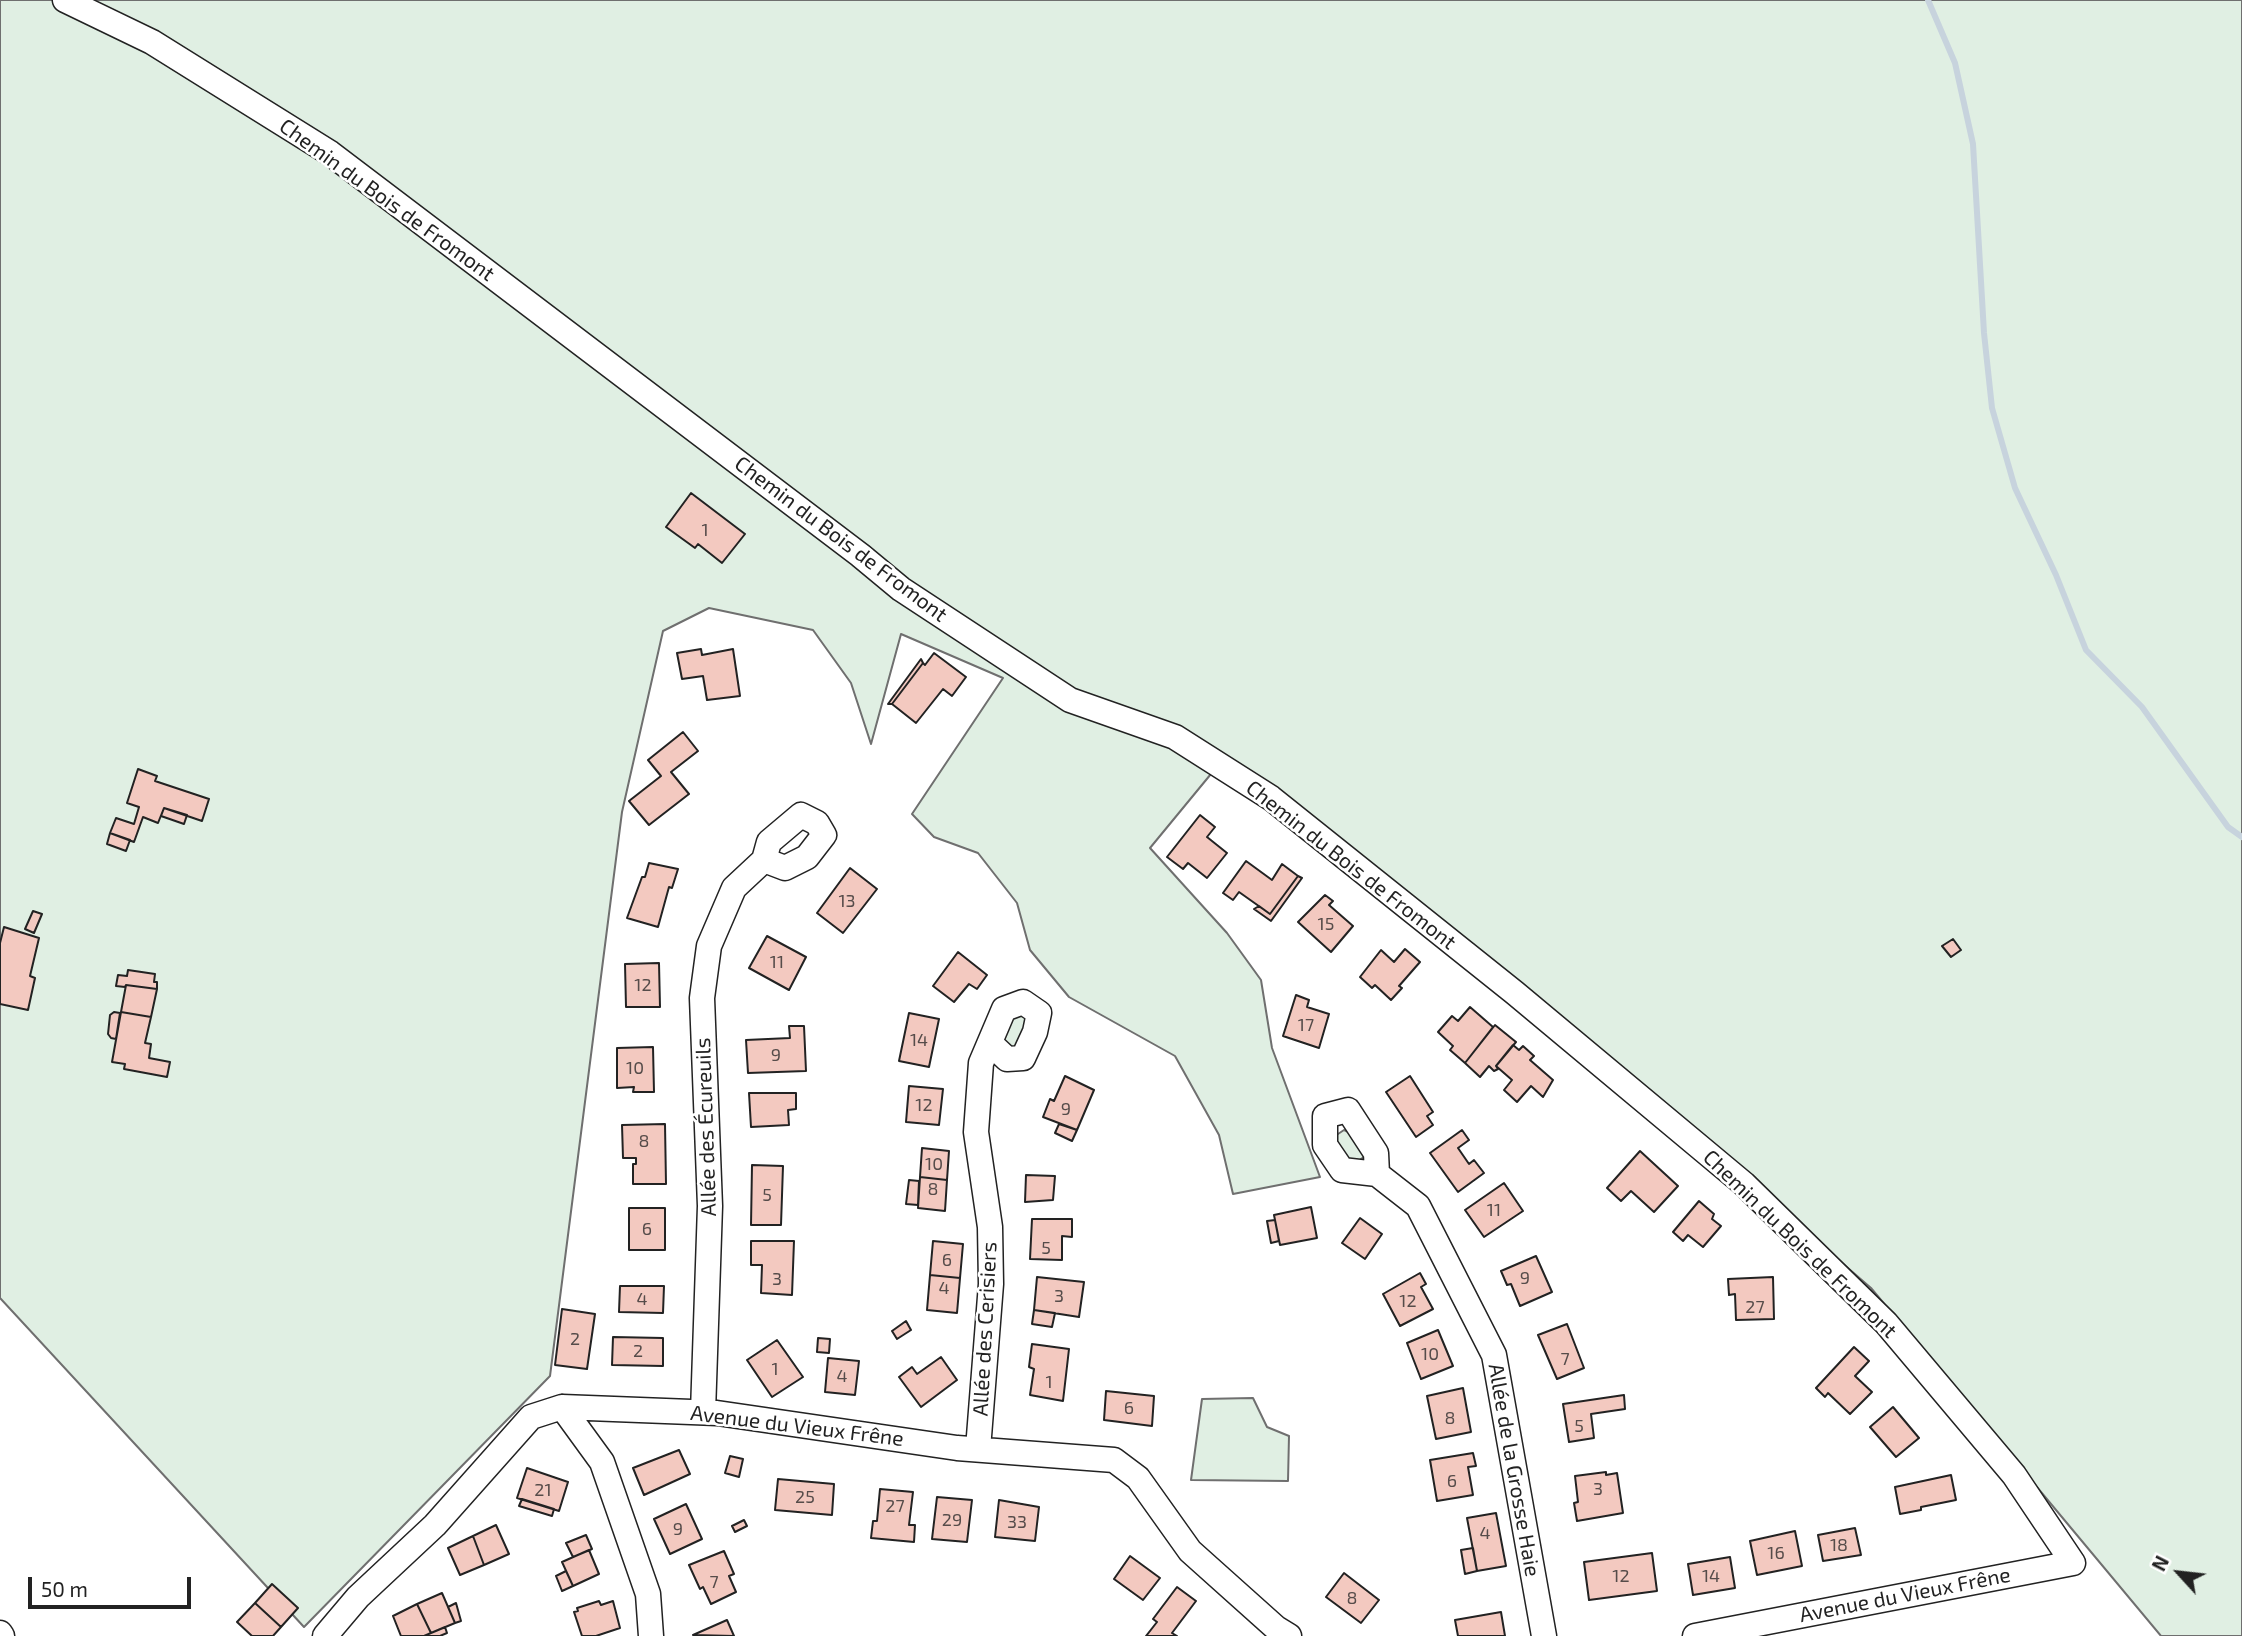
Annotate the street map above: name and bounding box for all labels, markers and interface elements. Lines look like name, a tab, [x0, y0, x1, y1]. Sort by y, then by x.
street label: Chemin du Bois de Fromont	[275, 113, 499, 287]
street label: Chemin du Bois de Fromont	[730, 451, 952, 627]
house number: 1	[701, 519, 709, 541]
street label: Chemin du Bois de Fromont	[1241, 775, 1461, 955]
house number: 13	[838, 890, 856, 912]
house number: 15	[1318, 913, 1334, 935]
house number: 11	[770, 951, 784, 973]
house number: 12	[634, 974, 652, 996]
house number: 17	[1298, 1014, 1314, 1036]
house number: 14	[910, 1029, 928, 1051]
street label: Allée des Écureuils	[690, 1037, 722, 1217]
house number: 9	[771, 1044, 781, 1066]
house number: 10	[626, 1057, 644, 1079]
house number: 12	[915, 1094, 933, 1116]
house number: 9	[1061, 1098, 1071, 1120]
house number: 8	[639, 1130, 649, 1152]
street label: Chemin du Bois de Fromont	[1698, 1145, 1902, 1343]
house number: 10	[925, 1153, 943, 1175]
house number: 8	[928, 1178, 938, 1200]
house number: 5	[762, 1184, 772, 1206]
house number: 11	[1487, 1199, 1501, 1221]
house number: 6	[642, 1218, 652, 1240]
house number: 5	[1041, 1237, 1051, 1259]
street label: Allée des Cerisiers	[968, 1241, 1002, 1417]
house number: 6	[942, 1249, 952, 1271]
house number: 9	[1520, 1267, 1530, 1289]
house number: 3	[772, 1268, 782, 1290]
house number: 4	[938, 1277, 950, 1299]
house number: 3	[1054, 1285, 1064, 1307]
house number: 4	[636, 1288, 648, 1310]
house number: 12	[1399, 1290, 1417, 1312]
house number: 27	[1745, 1296, 1765, 1318]
house number: 2	[570, 1328, 580, 1350]
house number: 2	[633, 1340, 643, 1362]
house number: 10	[1421, 1343, 1439, 1365]
house number: 7	[1560, 1348, 1570, 1370]
house number: 1	[771, 1358, 779, 1380]
street label: Allée de la Grosse Haie	[1483, 1362, 1545, 1578]
house number: 4	[836, 1365, 848, 1387]
house number: 1	[1045, 1371, 1053, 1393]
house number: 6	[1124, 1397, 1134, 1419]
street label: Avenue du Vieux Frêne	[689, 1400, 905, 1452]
house number: 8	[1445, 1407, 1455, 1429]
house number: 5	[1574, 1415, 1584, 1437]
house number: 6	[1447, 1470, 1457, 1492]
house number: 3	[1593, 1478, 1603, 1500]
house number: 21	[534, 1479, 552, 1501]
house number: 25	[795, 1486, 815, 1508]
house number: 27	[885, 1495, 905, 1517]
house number: 29	[942, 1509, 962, 1531]
house number: 33	[1007, 1511, 1027, 1533]
house number: 9	[673, 1518, 683, 1540]
house number: 4	[1479, 1522, 1491, 1544]
house number: 18	[1830, 1534, 1848, 1556]
north arrow	[2144, 1538, 2214, 1608]
house number: 16	[1767, 1542, 1785, 1564]
text: N	[2146, 1552, 2173, 1575]
scale bar	[32, 1562, 194, 1606]
street label: Avenue du Vieux Frêne	[1797, 1562, 2013, 1628]
house number: 12	[1612, 1565, 1630, 1587]
house number: 14	[1702, 1565, 1720, 1587]
house number: 7	[709, 1571, 719, 1593]
text: 50 m	[41, 1576, 88, 1601]
house number: 8	[1347, 1587, 1357, 1609]

